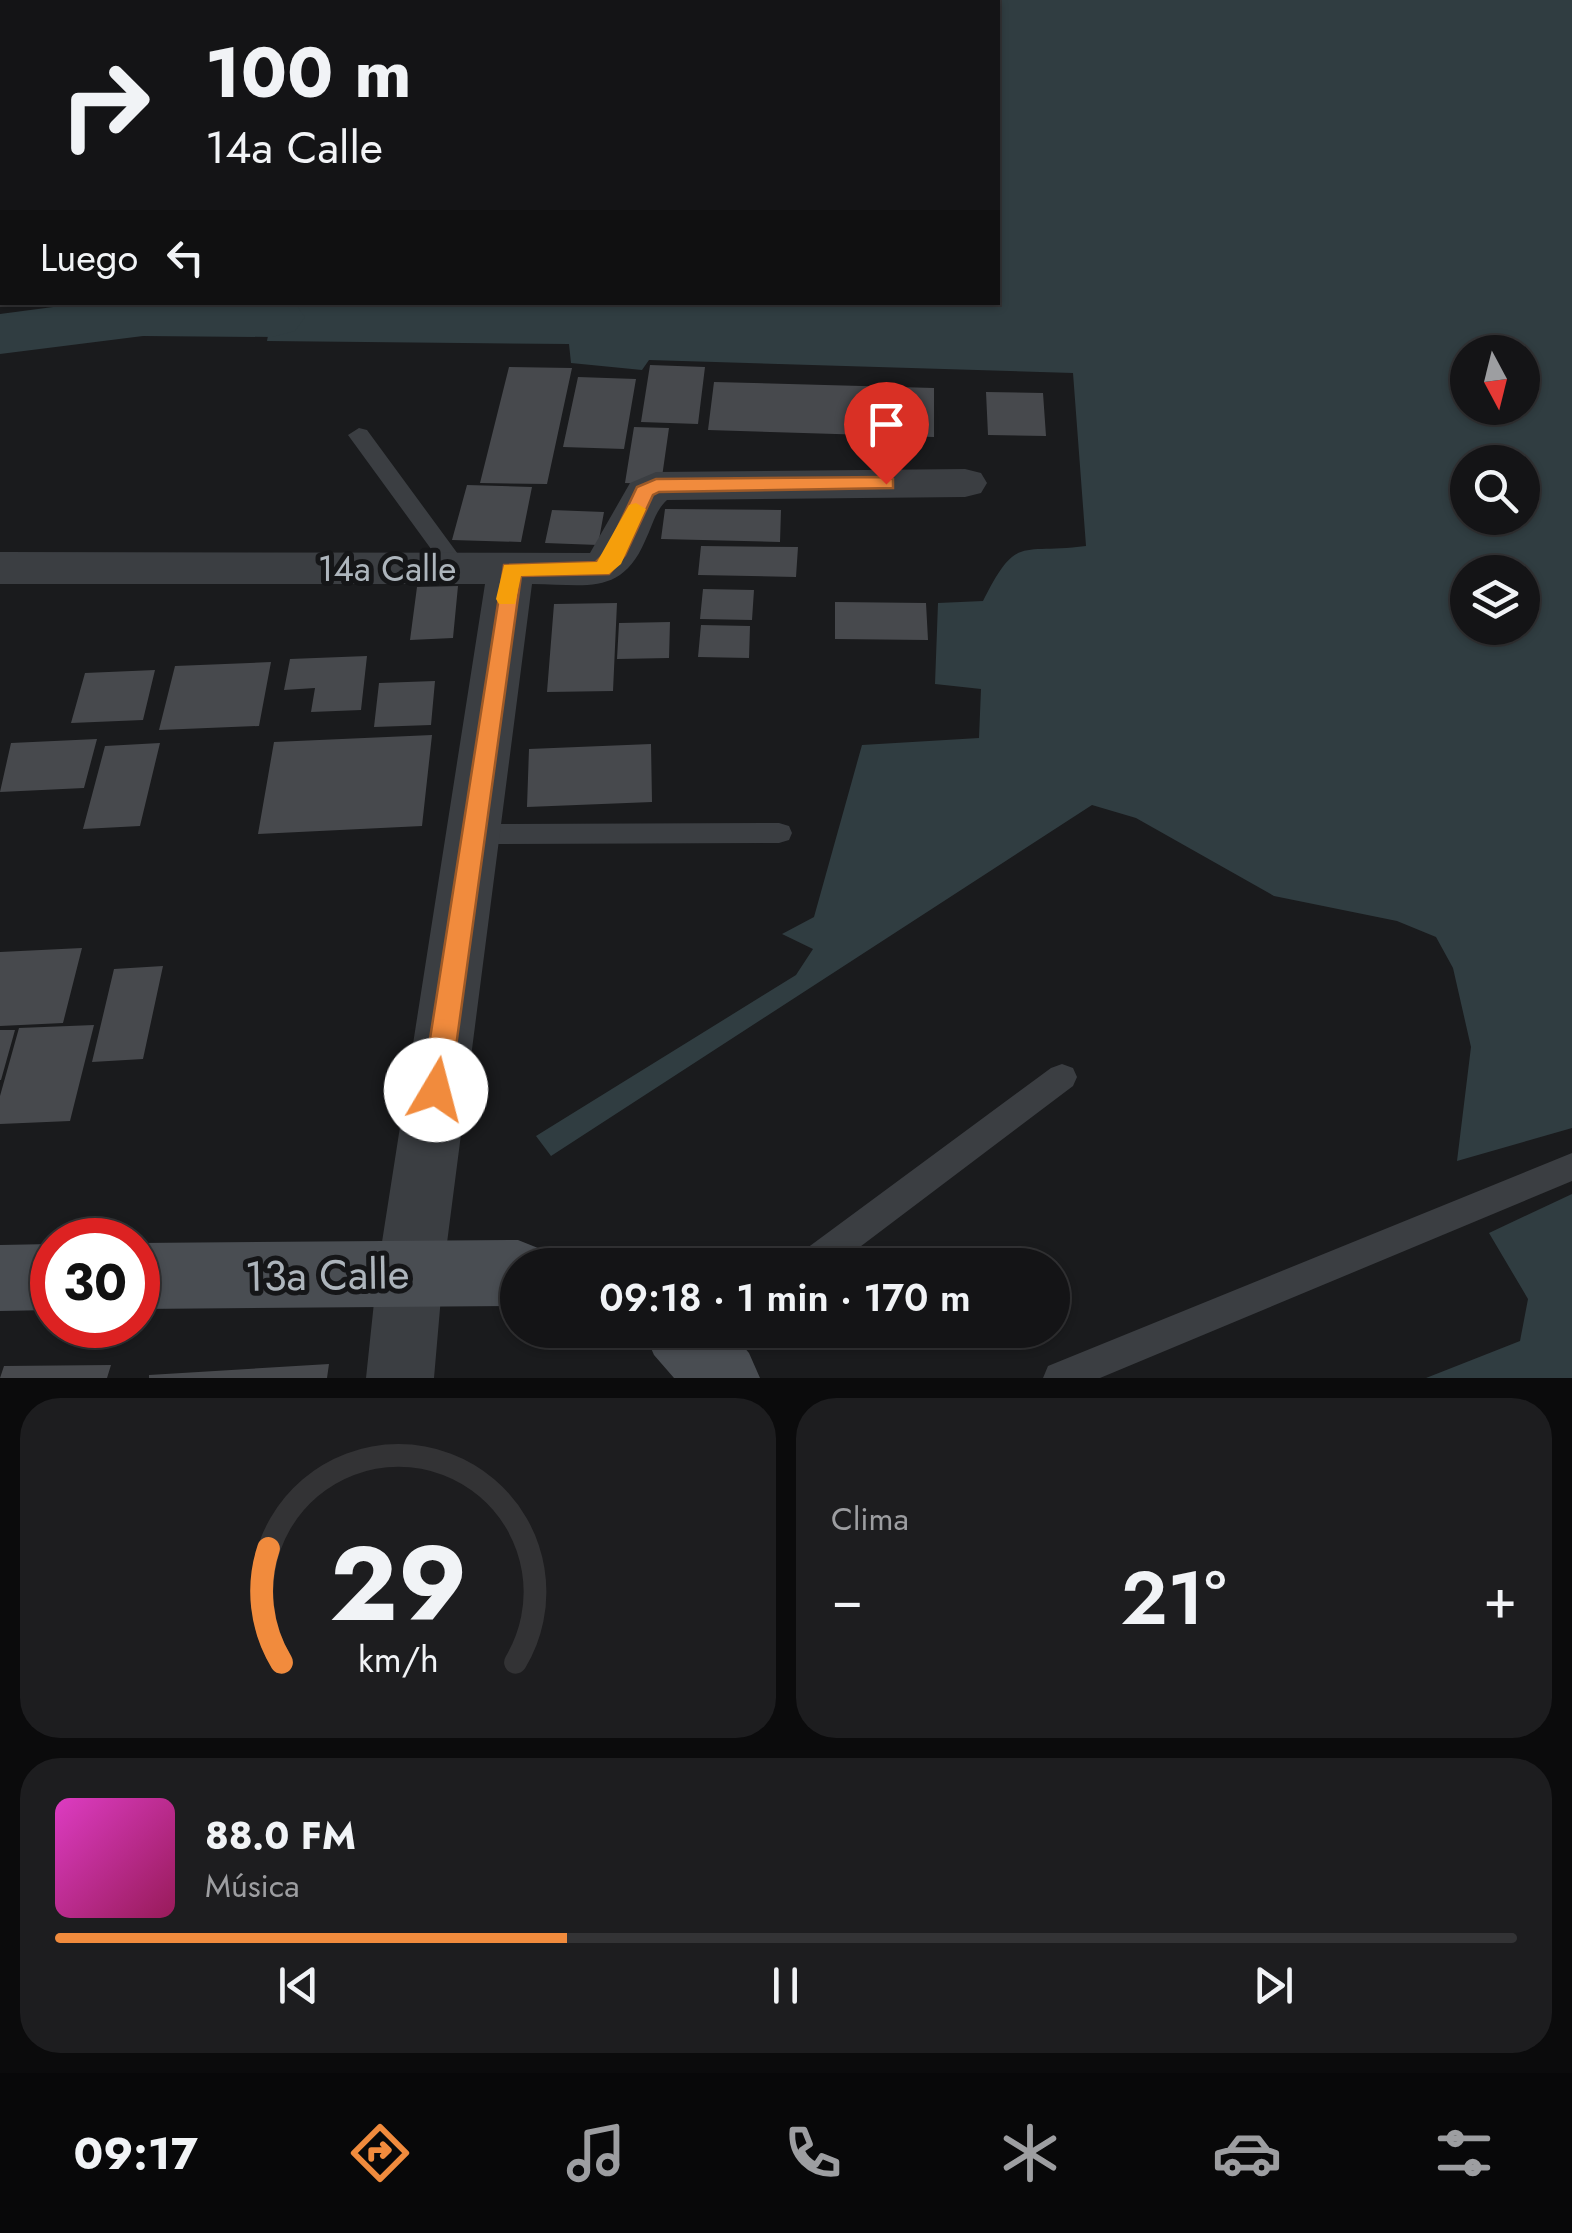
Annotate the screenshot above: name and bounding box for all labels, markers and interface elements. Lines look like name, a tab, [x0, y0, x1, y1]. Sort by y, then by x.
text: 100 m	[205, 22, 412, 123]
icon: right	[40, 40, 170, 170]
text: 14a Calle	[205, 115, 383, 180]
text: Luego	[40, 230, 138, 285]
icon: left	[158, 230, 213, 285]
north arrow	[1450, 335, 1540, 425]
map controls	[1450, 335, 1540, 645]
pin	[844, 382, 929, 485]
icon: arrive	[859, 397, 914, 452]
button: search	[1450, 445, 1540, 535]
street label: 14a Calle	[318, 544, 456, 594]
button: layers	[1450, 555, 1540, 645]
position arrow	[384, 1038, 488, 1142]
speed limit sign: 30	[30, 1218, 160, 1348]
street label: 13a Calle	[244, 1243, 410, 1307]
text: 09:18 · 1 min · 170 m	[599, 1270, 971, 1325]
text: Clima	[831, 1496, 909, 1542]
text: 29	[329, 1509, 467, 1659]
text: 21°	[1120, 1544, 1226, 1652]
text: −	[831, 1559, 863, 1639]
text: +	[1483, 1559, 1517, 1639]
text: km/h	[358, 1634, 438, 1685]
text: 88.0 FM	[205, 1808, 356, 1863]
text: Música	[205, 1863, 300, 1909]
icon: previous	[271, 1958, 326, 2013]
icon: pause	[758, 1958, 813, 2013]
icon: next	[1246, 1958, 1301, 2013]
icon: directions	[345, 2118, 415, 2188]
icon: music	[561, 2118, 631, 2188]
icon: phone	[778, 2118, 848, 2188]
icon: climate	[995, 2118, 1065, 2188]
icon: car	[1212, 2118, 1282, 2188]
icon: filters	[1429, 2118, 1499, 2188]
text: 09:17	[73, 2121, 198, 2186]

